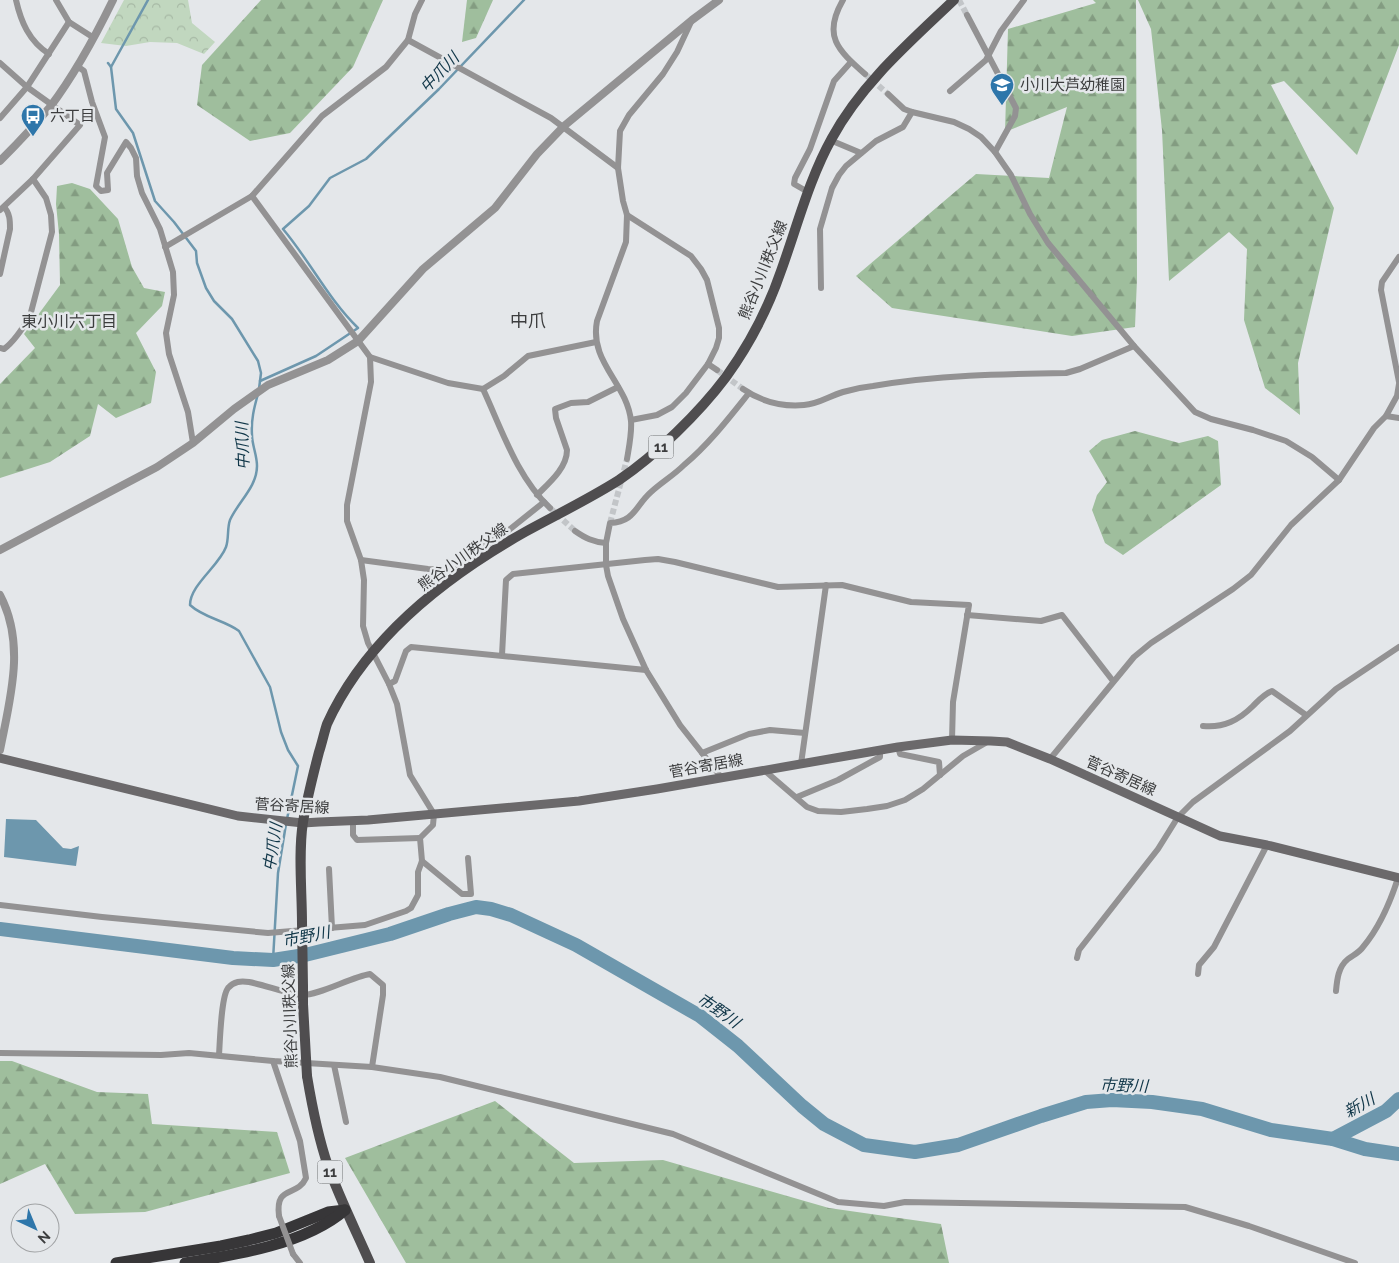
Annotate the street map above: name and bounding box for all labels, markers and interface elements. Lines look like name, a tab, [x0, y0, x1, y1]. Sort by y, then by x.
water label: 中爪川	[416, 47, 464, 96]
school or university icon: 小川大芦幼稚園	[989, 72, 1015, 106]
place label: 小川大芦幼稚園	[1020, 76, 1125, 94]
bus stop icon: 六丁目	[20, 103, 46, 137]
place label: 六丁目	[50, 107, 95, 125]
street label: 熊谷小川秩父線	[735, 218, 791, 322]
district label: 中爪	[510, 310, 546, 331]
district label: 東小川六丁目	[21, 312, 117, 331]
water label: 中爪川	[232, 420, 253, 470]
road number: 11	[648, 436, 674, 458]
street label: 熊谷小川秩父線	[415, 520, 511, 594]
street label: 菅谷寄居線	[667, 751, 745, 781]
street label: 菅谷寄居線	[1083, 753, 1159, 799]
street label: 菅谷寄居線	[254, 795, 330, 817]
water label: 中爪川	[259, 820, 286, 872]
water label: 市野川	[281, 922, 333, 950]
street label: 熊谷小川秩父線	[279, 963, 301, 1069]
water label: 市野川	[694, 989, 745, 1033]
water label: 市野川	[1100, 1075, 1150, 1096]
water label: 新川	[1341, 1088, 1380, 1122]
road number: 11	[318, 1160, 342, 1184]
north arrow	[10, 1203, 60, 1253]
text: N	[35, 1228, 53, 1247]

